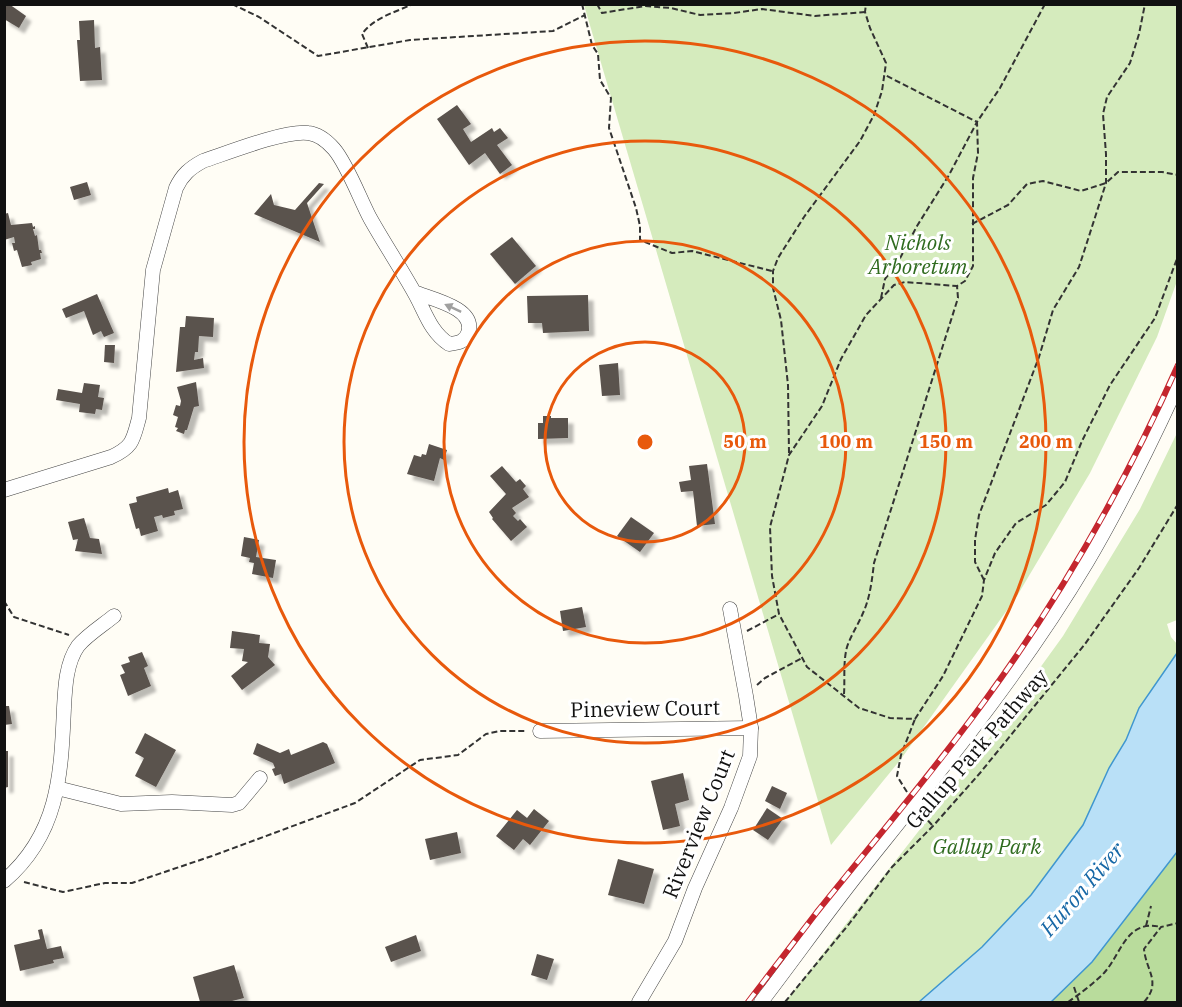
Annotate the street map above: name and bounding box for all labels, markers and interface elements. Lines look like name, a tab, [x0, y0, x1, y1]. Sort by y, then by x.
park label: Nichols Arboretum	[866, 228, 968, 280]
one-way arrow	[444, 304, 461, 313]
text: 50 m	[723, 430, 767, 453]
text: 100 m	[819, 430, 874, 453]
text: 150 m	[919, 430, 974, 453]
text: 200 m	[1019, 430, 1074, 453]
centre of rings	[635, 432, 655, 452]
street label: Gallup Park Pathway	[899, 662, 1054, 834]
street label: Pineview Court	[570, 693, 720, 723]
street label: Riverview Court	[655, 745, 741, 902]
park label: Gallup Park	[933, 832, 1042, 860]
water label: Huron River	[1032, 835, 1131, 943]

